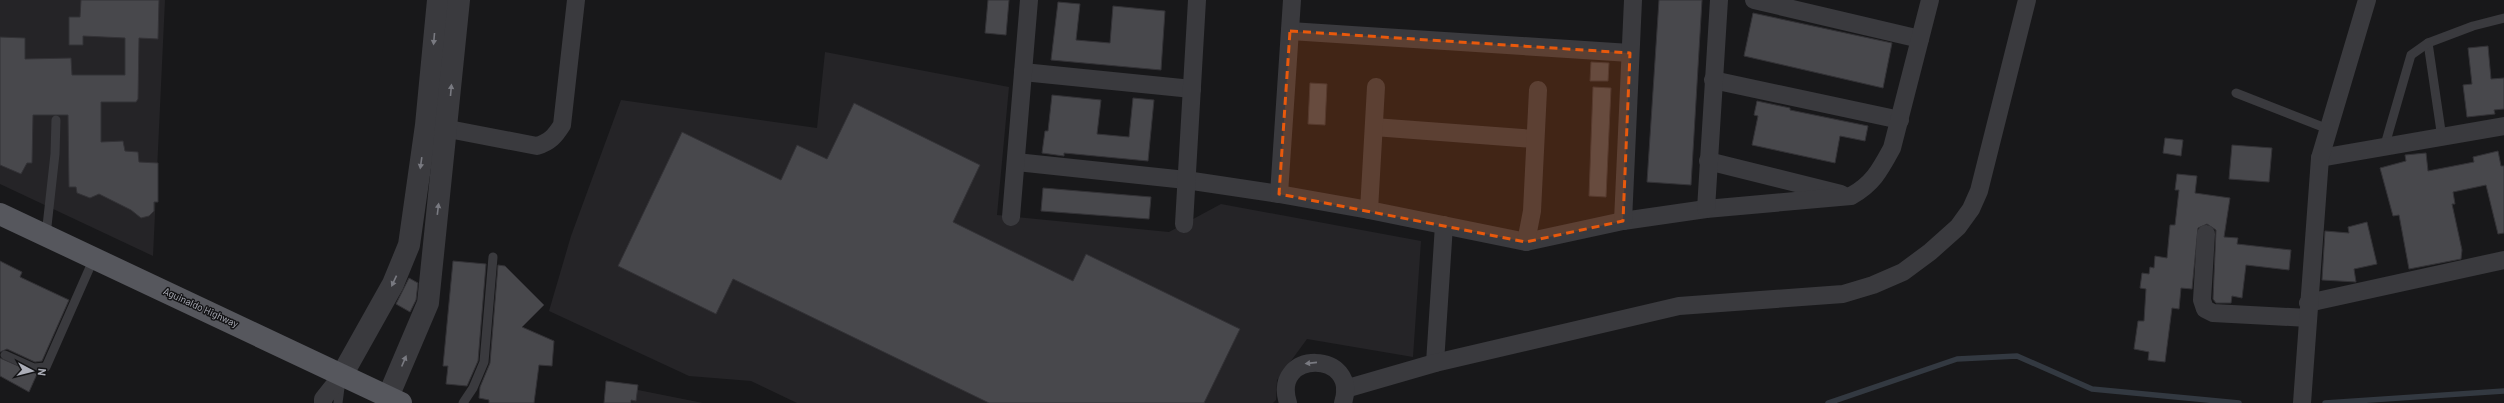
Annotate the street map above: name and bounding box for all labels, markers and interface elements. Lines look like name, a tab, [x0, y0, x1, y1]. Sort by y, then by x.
one-way arrow	[431, 33, 437, 45]
one-way arrow	[447, 84, 454, 96]
one-way arrow	[417, 157, 424, 169]
one-way arrow	[434, 203, 441, 215]
one-way arrow	[391, 275, 397, 287]
street label: Aguinaldo Highway	[162, 284, 241, 330]
north arrow	[12, 351, 52, 391]
one-way arrow	[401, 355, 407, 367]
one-way arrow	[1305, 360, 1317, 366]
text: N	[36, 368, 49, 377]

